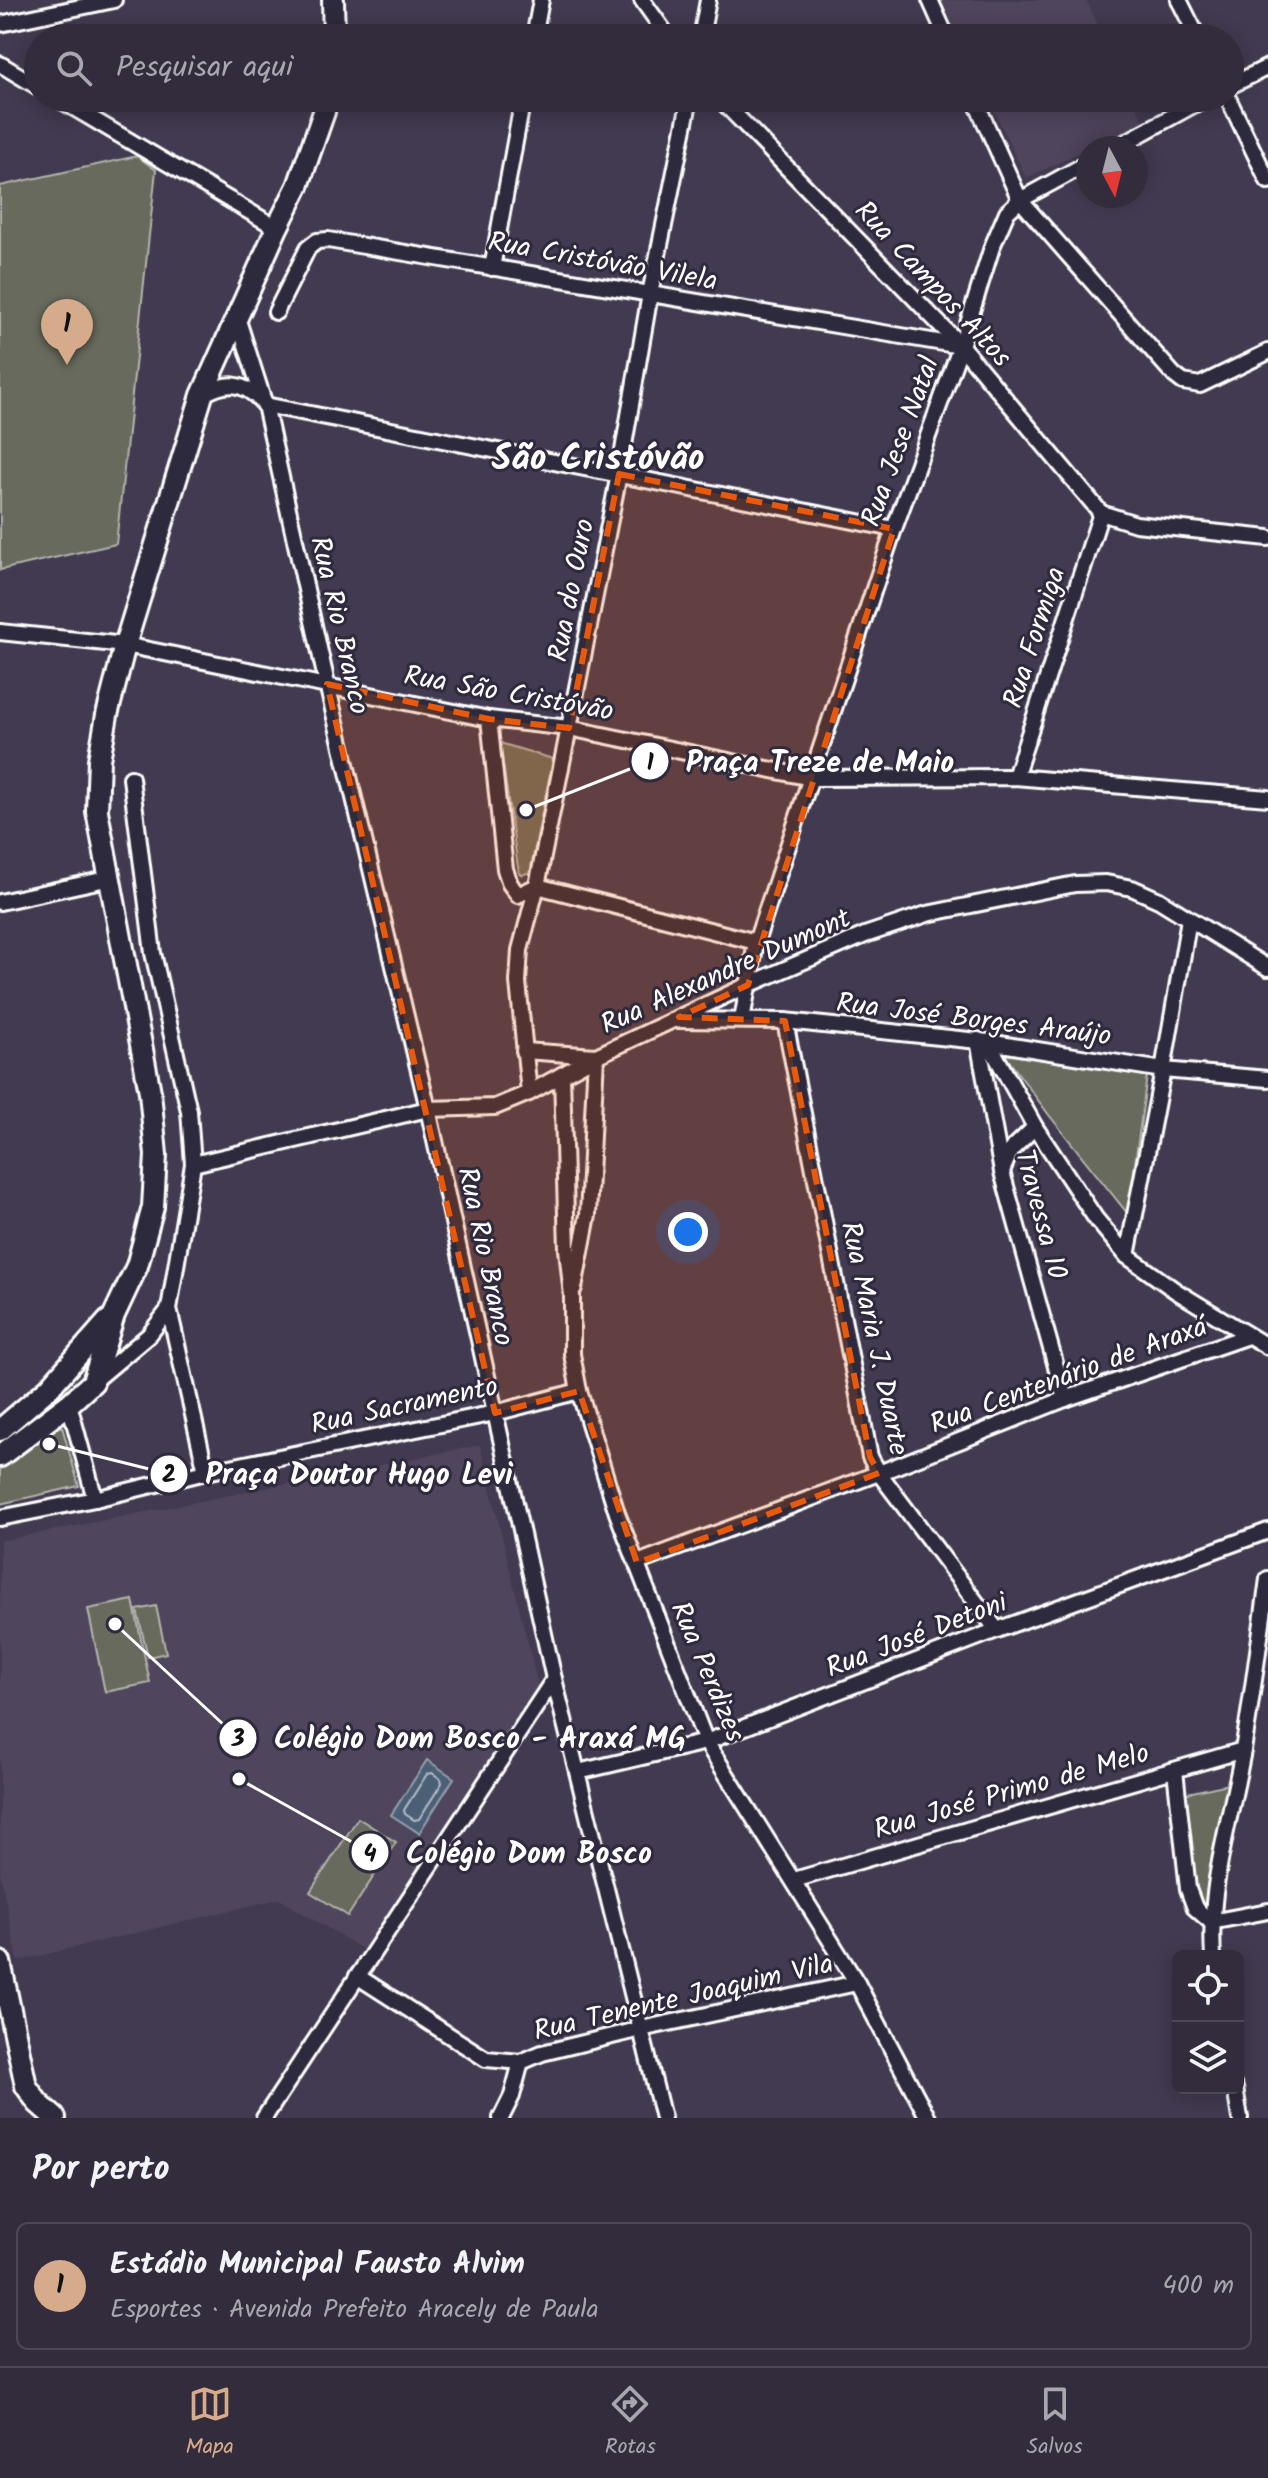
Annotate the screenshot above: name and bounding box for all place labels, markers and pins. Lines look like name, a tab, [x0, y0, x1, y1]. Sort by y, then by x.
pin: 1	[41, 299, 93, 365]
callout: Praça Treze de Maio	[630, 734, 970, 788]
callout: Praça Doutor Hugo Levi	[149, 1447, 529, 1501]
callout: Colégio Dom Bosco - Araxá MG	[218, 1711, 702, 1765]
callout: Colégio Dom Bosco	[350, 1825, 668, 1879]

